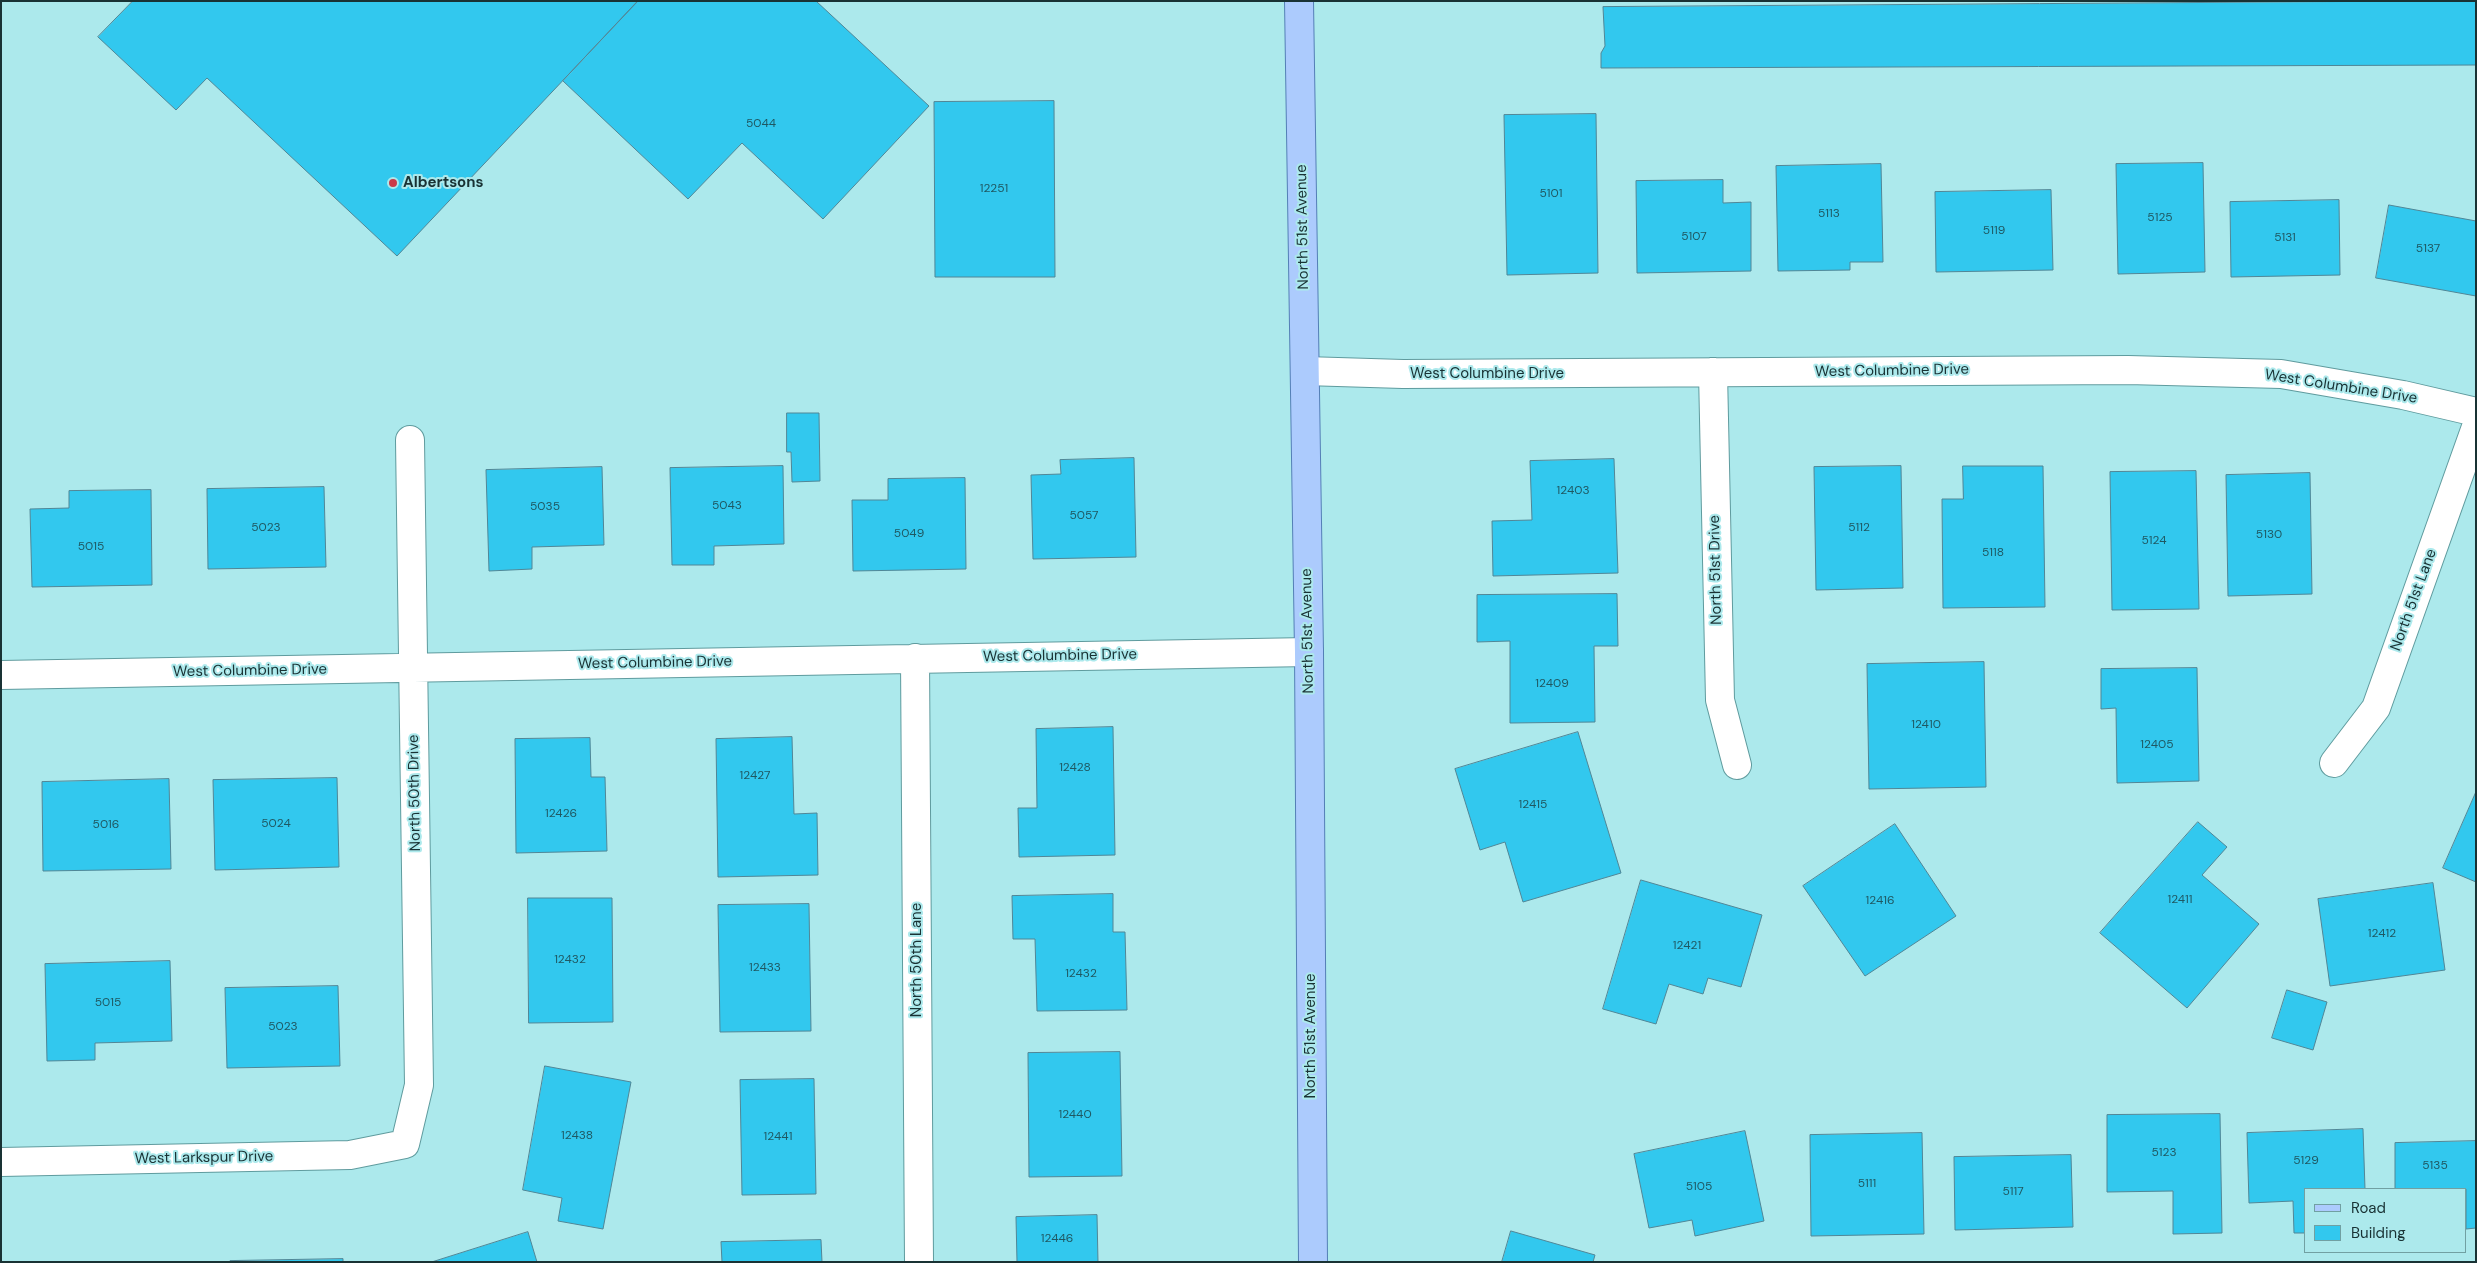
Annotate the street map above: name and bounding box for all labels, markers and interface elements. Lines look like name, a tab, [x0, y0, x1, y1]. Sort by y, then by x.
house number: 5044	[746, 117, 776, 131]
street label: North 51st Avenue	[1293, 164, 1313, 290]
place label: Albertsons	[403, 174, 483, 192]
marker: Albertsons	[387, 177, 399, 189]
house number: 12251	[980, 182, 1008, 196]
house number: 5101	[1539, 187, 1563, 201]
house number: 5113	[1818, 207, 1840, 221]
house number: 5125	[2147, 211, 2173, 225]
house number: 5119	[1983, 224, 2005, 238]
house number: 5107	[1681, 230, 1707, 244]
house number: 5131	[2274, 231, 2296, 245]
house number: 5137	[2416, 242, 2440, 256]
street label: West Columbine Drive	[1815, 361, 1969, 381]
street label: West Columbine Drive	[1410, 365, 1564, 383]
street label: West Columbine Drive	[2264, 366, 2418, 408]
house number: 12403	[1556, 484, 1590, 498]
house number: 5043	[712, 499, 742, 513]
house number: 5035	[530, 500, 560, 514]
house number: 5057	[1069, 509, 1099, 523]
street label: North 51st Drive	[1706, 515, 1726, 625]
house number: 5023	[251, 521, 281, 535]
house number: 5112	[1848, 521, 1870, 535]
house number: 5049	[894, 527, 924, 541]
house number: 5130	[2256, 528, 2282, 542]
house number: 5124	[2141, 534, 2167, 548]
house number: 5015	[78, 540, 104, 554]
house number: 5118	[1982, 546, 2004, 560]
street label: North 51st Lane	[2387, 546, 2441, 654]
street label: North 51st Avenue	[1298, 568, 1318, 694]
street label: West Columbine Drive	[983, 646, 1137, 666]
street label: West Columbine Drive	[578, 653, 732, 673]
street label: West Columbine Drive	[173, 661, 327, 681]
house number: 12409	[1535, 677, 1569, 691]
house number: 12410	[1911, 718, 1941, 732]
street label: North 50th Drive	[405, 734, 425, 852]
house number: 12405	[2140, 738, 2174, 752]
house number: 12428	[1059, 761, 1091, 775]
house number: 12427	[740, 769, 770, 783]
house number: 12415	[1519, 798, 1547, 812]
house number: 12426	[545, 807, 577, 821]
house number: 5024	[261, 817, 291, 831]
house number: 5016	[93, 818, 119, 832]
house number: 12411	[2167, 893, 2193, 907]
house number: 12416	[1865, 894, 1895, 908]
street label: North 50th Lane	[908, 903, 926, 1017]
house number: 12412	[2368, 927, 2396, 941]
house number: 12421	[1673, 939, 1701, 953]
house number: 12432	[554, 953, 586, 967]
house number: 12433	[749, 961, 781, 975]
house number: 12432	[1065, 967, 1097, 981]
street label: North 51st Avenue	[1302, 973, 1320, 1099]
house number: 5015	[95, 996, 121, 1010]
house number: 5023	[268, 1020, 298, 1034]
house number: 12440	[1058, 1108, 1092, 1122]
house number: 12438	[561, 1129, 593, 1143]
house number: 12441	[764, 1130, 792, 1144]
house number: 5123	[2151, 1146, 2177, 1160]
street label: West Larkspur Drive	[135, 1148, 273, 1168]
house number: 5129	[2293, 1154, 2319, 1168]
house number: 5135	[2422, 1159, 2448, 1173]
house number: 5111	[1858, 1177, 1876, 1191]
house number: 5105	[1686, 1180, 1712, 1194]
house number: 5117	[2002, 1185, 2024, 1199]
legend	[2304, 1188, 2467, 1253]
text: Road	[2351, 1198, 2386, 1218]
text: Building	[2351, 1223, 2406, 1243]
house number: 12446	[1041, 1232, 1073, 1246]

